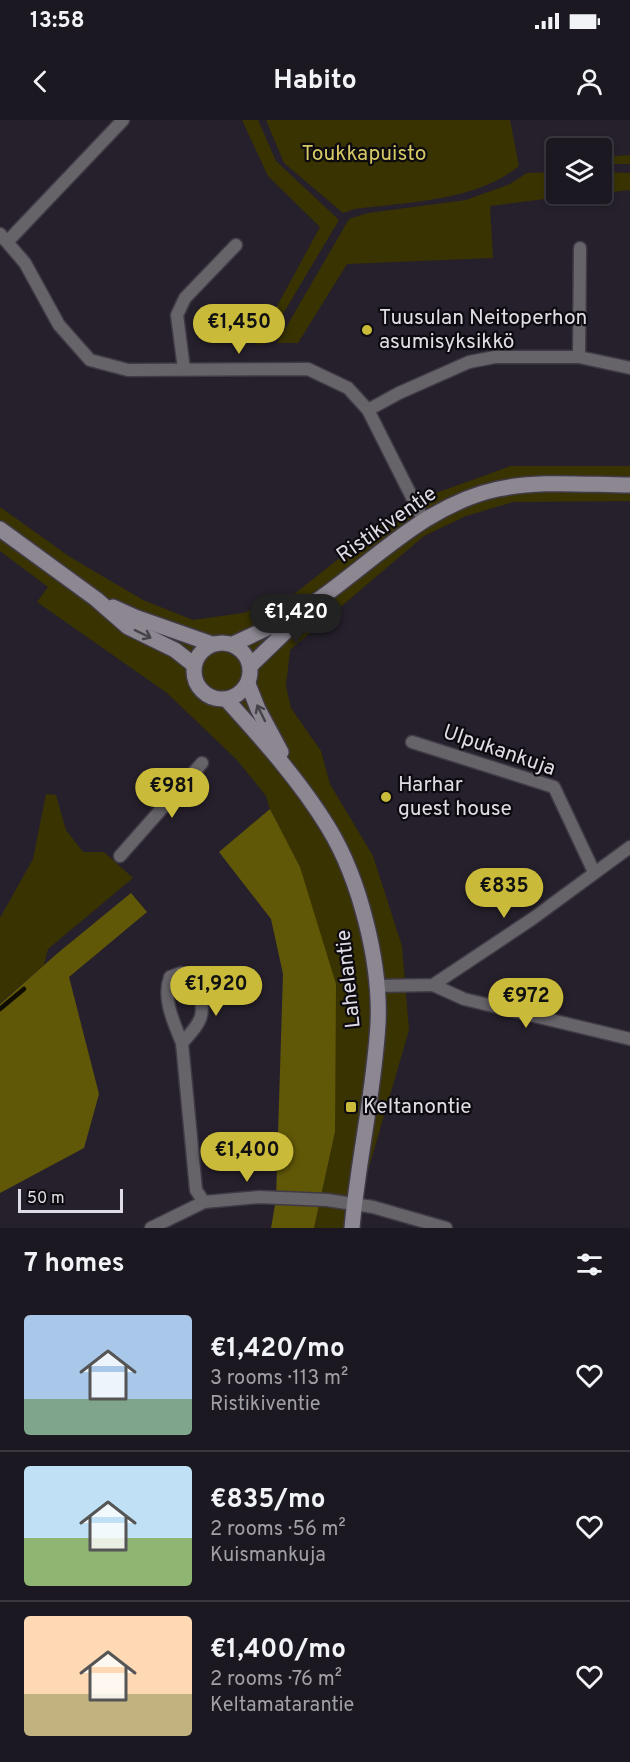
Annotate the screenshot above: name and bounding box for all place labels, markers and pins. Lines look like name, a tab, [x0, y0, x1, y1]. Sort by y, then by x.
pin: €1,450	[190, 304, 288, 355]
place label: Tuusulan Neitoperhon asumisyksikkö	[379, 305, 587, 356]
marker: Tuusulan Neitoperhon asumisyksikkö	[360, 323, 374, 337]
pin: €1,420	[247, 594, 345, 645]
pin: €981	[136, 768, 208, 819]
place label: Harhar guest house	[398, 772, 512, 823]
marker: Harhar guest house	[379, 790, 393, 804]
pin: €835	[468, 868, 540, 919]
pin: €1,920	[167, 966, 265, 1017]
pin: €972	[490, 978, 562, 1029]
place label: Keltanontie	[363, 1094, 472, 1121]
marker: Keltanontie	[344, 1100, 358, 1114]
pin: €1,400	[198, 1132, 296, 1183]

